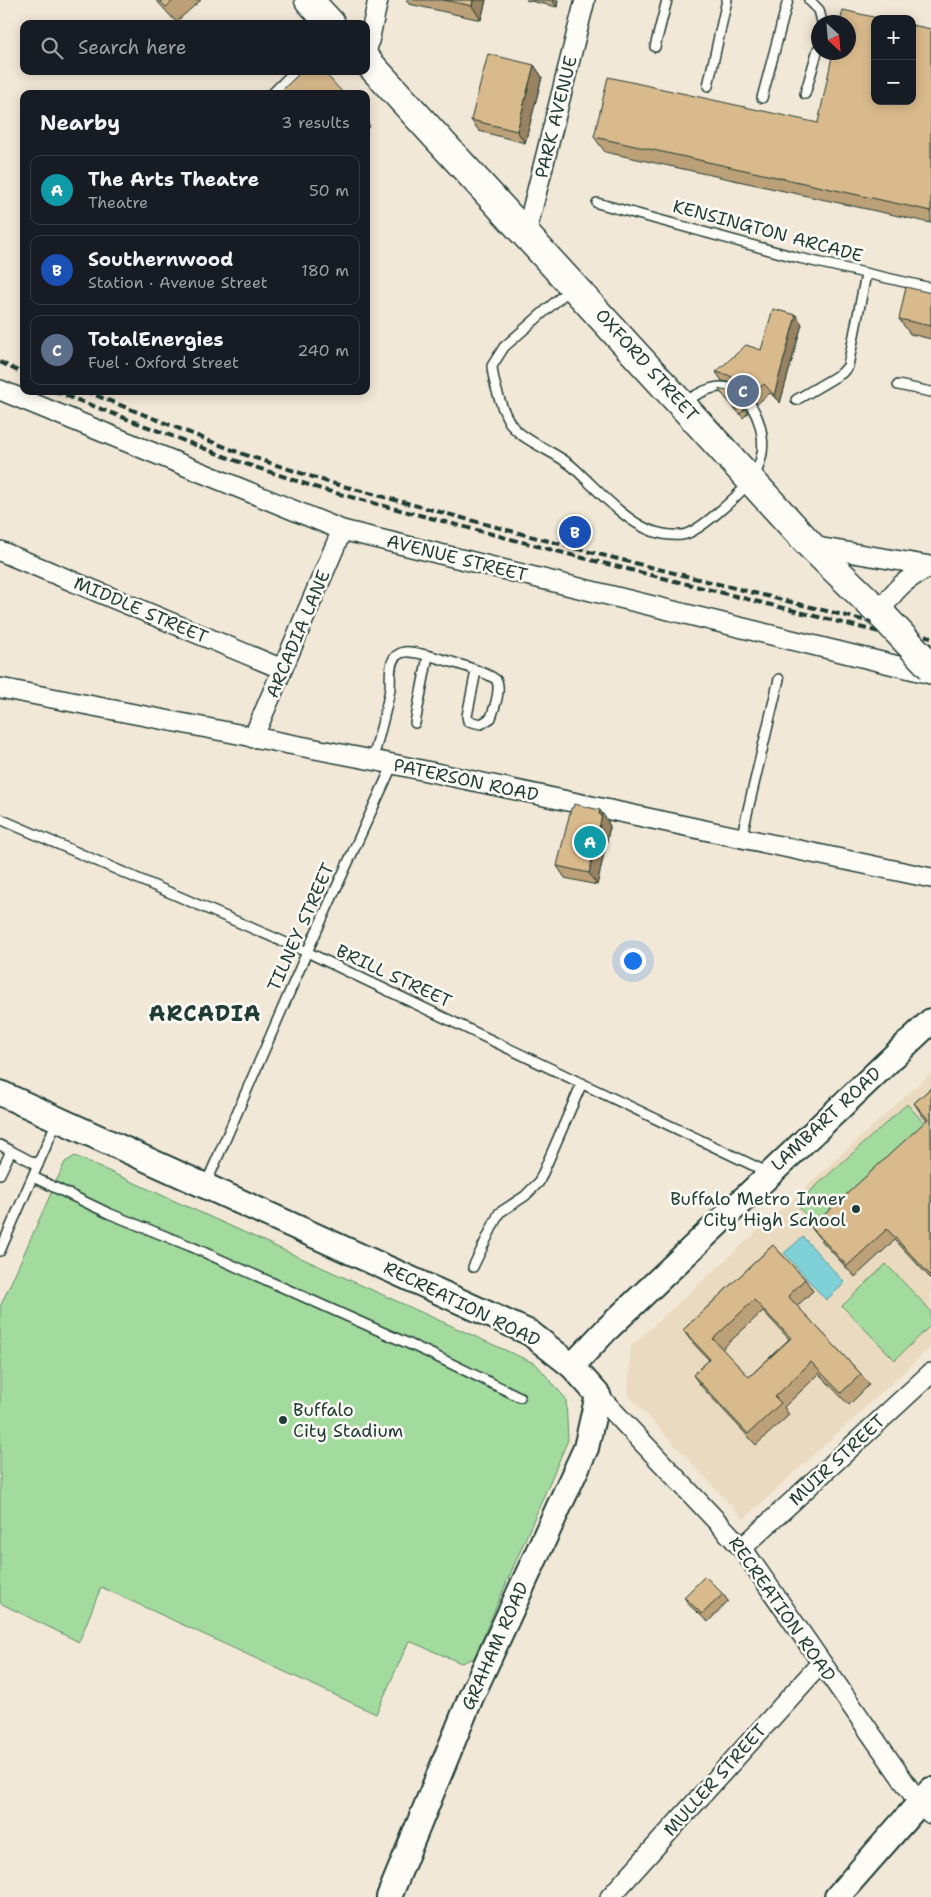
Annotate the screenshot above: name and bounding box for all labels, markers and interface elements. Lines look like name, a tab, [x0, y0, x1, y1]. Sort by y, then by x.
north arrow	[811, 15, 856, 60]
map controls	[871, 15, 916, 105]
button: +	[871, 15, 916, 60]
search box	[20, 20, 370, 75]
icon: search	[38, 34, 66, 62]
text: Search here	[78, 35, 187, 60]
street label: PARK AVENUE	[529, 53, 583, 181]
button: −	[871, 60, 916, 105]
text: Nearby	[40, 109, 120, 137]
text: 3 results	[281, 112, 350, 133]
text: The Arts Theatre	[88, 167, 259, 192]
text: A	[51, 180, 63, 201]
text: 50 m	[309, 180, 349, 201]
text: Theatre	[88, 192, 148, 213]
street label: KENSINGTON ARCADE	[670, 194, 866, 268]
text: Southernwood	[88, 247, 233, 272]
text: B	[52, 260, 62, 281]
text: 180 m	[301, 260, 349, 281]
text: Station · Avenue Street	[88, 272, 268, 293]
street label: OXFORD STREET	[590, 304, 704, 426]
text: TotalEnergies	[88, 327, 224, 352]
text: C	[52, 340, 62, 361]
text: 240 m	[297, 340, 349, 361]
text: Fuel · Oxford Street	[88, 352, 239, 373]
pin: C	[727, 372, 759, 410]
pin: B	[559, 513, 591, 551]
street label: AVENUE STREET	[384, 529, 530, 587]
street label: ARCADIA LANE	[260, 566, 336, 702]
street label: MIDDLE STREET	[70, 571, 212, 649]
street label: PATERSON ROAD	[391, 753, 541, 807]
pin: A	[574, 823, 606, 861]
street label: TILNEY STREET	[262, 859, 340, 995]
street label: BRILL STREET	[332, 939, 456, 1013]
your location	[620, 948, 646, 974]
district label: ARCADIA	[149, 999, 261, 1028]
street label: LAMBART ROAD	[766, 1062, 886, 1176]
place label: Buffalo Metro Inner City High School	[670, 1187, 847, 1232]
marker: Buffalo Metro Inner City High School	[850, 1203, 862, 1215]
street label: RECREATION ROAD	[380, 1256, 544, 1352]
place label: Buffalo City Stadium	[293, 1398, 403, 1443]
street label: MUIR STREET	[784, 1409, 890, 1511]
marker: Buffalo City Stadium	[277, 1414, 289, 1426]
street label: RECREATION ROAD	[723, 1532, 841, 1686]
street label: GRAHAM ROAD	[456, 1578, 534, 1714]
street label: MULLER STREET	[658, 1719, 772, 1841]

